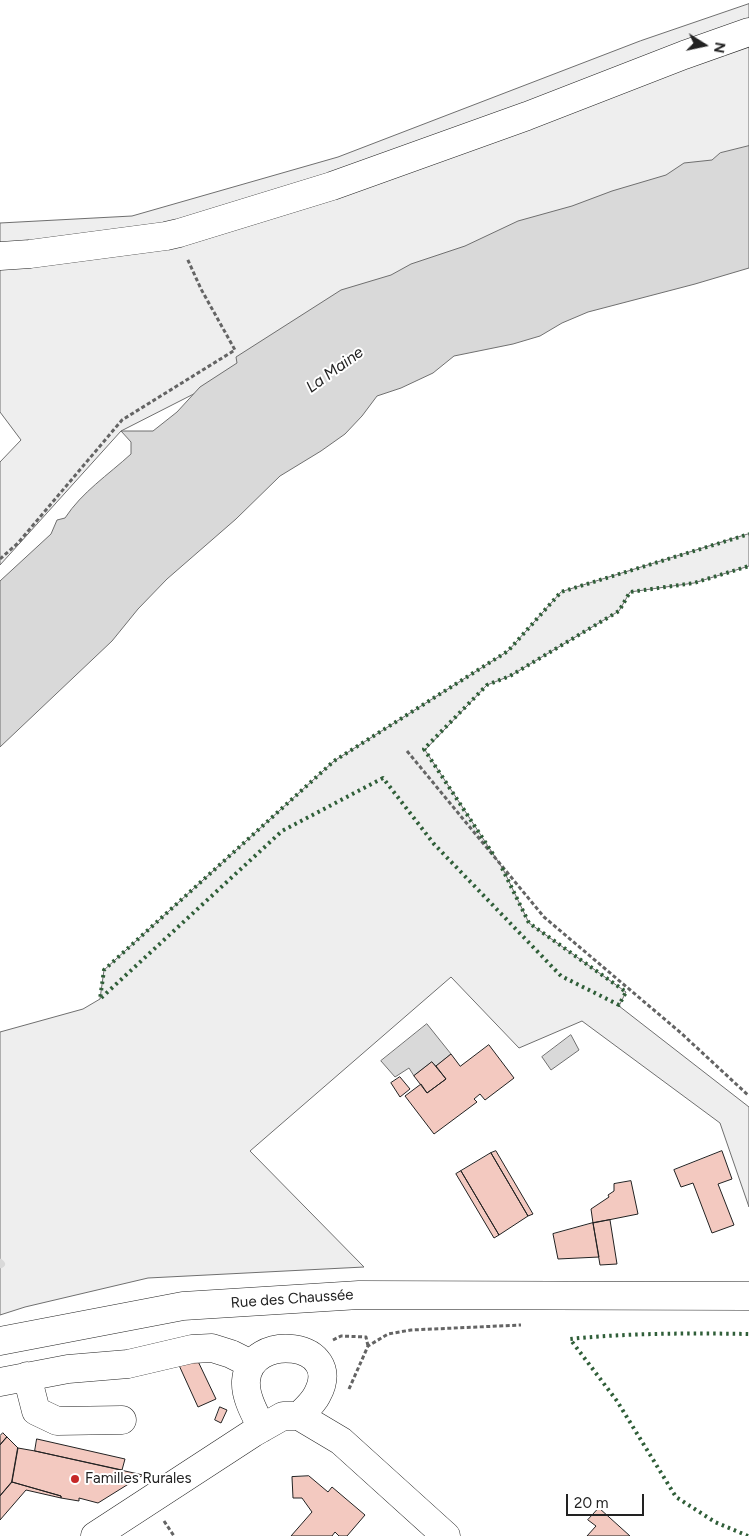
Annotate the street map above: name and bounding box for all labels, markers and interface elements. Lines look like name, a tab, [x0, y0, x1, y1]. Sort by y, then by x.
north arrow	[679, 20, 729, 70]
text: N	[710, 41, 729, 54]
water label: La Maine	[303, 343, 367, 397]
street label: Rue des Chaussée	[230, 1286, 354, 1312]
place label: Familles Rurales	[85, 1470, 191, 1488]
marker: Familles Rurales	[69, 1473, 81, 1485]
scale bar	[569, 1484, 646, 1516]
text: 20 m	[574, 1494, 608, 1512]

